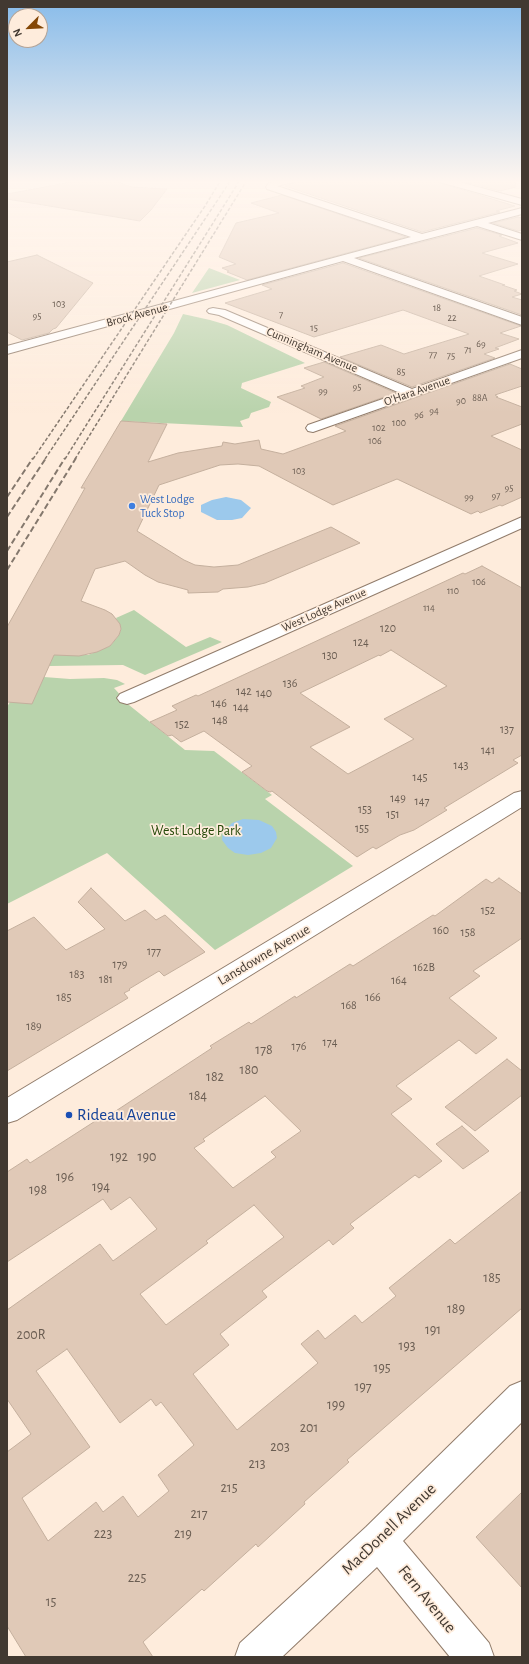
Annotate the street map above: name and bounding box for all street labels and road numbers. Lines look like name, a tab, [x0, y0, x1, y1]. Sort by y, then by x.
street label: Brock Avenue	[105, 300, 169, 330]
street label: Cunningham Avenue	[264, 324, 360, 376]
street label: O'Hara Avenue	[382, 373, 452, 409]
street label: West Lodge Avenue	[279, 585, 369, 635]
street label: Lansdowne Avenue	[215, 921, 313, 989]
street label: MacDonell Avenue	[337, 1479, 441, 1579]
street label: Fern Avenue	[394, 1561, 460, 1637]

